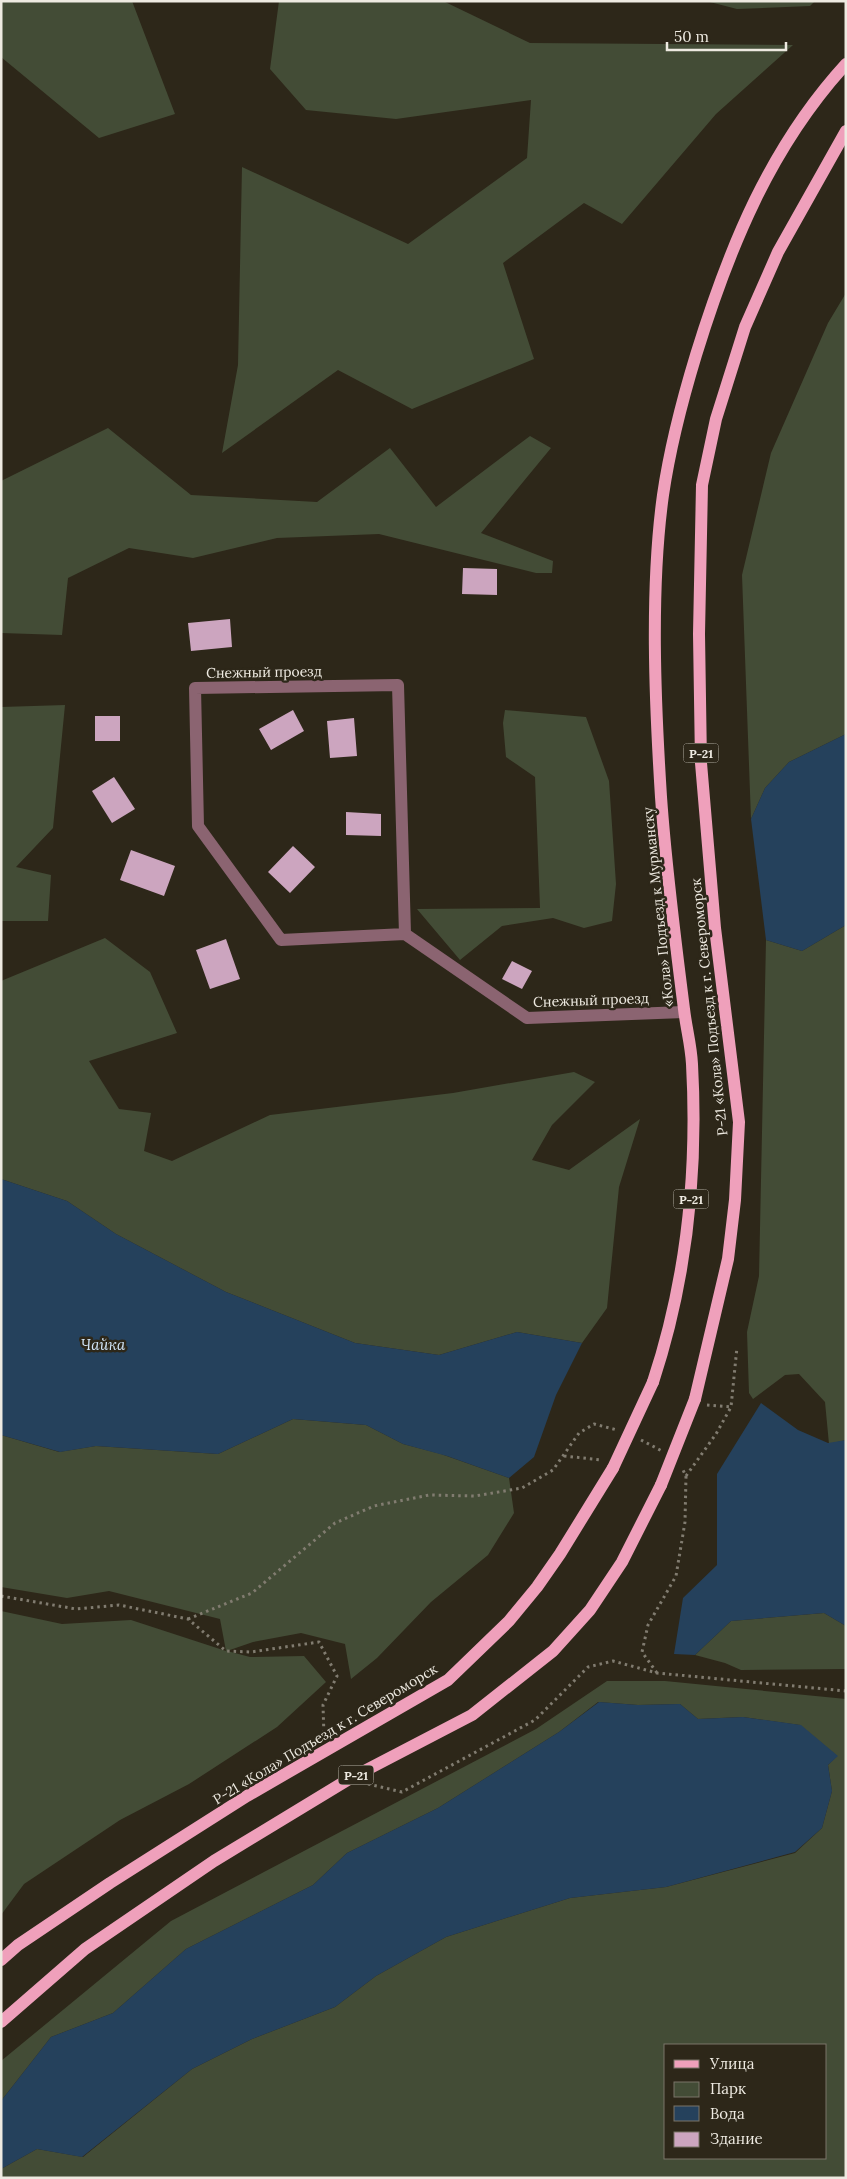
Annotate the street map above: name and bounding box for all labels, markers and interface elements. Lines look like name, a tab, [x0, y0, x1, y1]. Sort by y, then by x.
scale bar	[667, 20, 786, 52]
text: 50 m	[674, 27, 709, 46]
street label: Снежный проезд	[206, 662, 322, 682]
road number: Р-21	[684, 744, 718, 762]
street label: «Кола» Подъезд к Мурманску	[638, 806, 677, 1008]
street label: Р-21 «Кола» Подъезд к г. Североморск	[686, 877, 731, 1137]
street label: Снежный проезд	[533, 989, 649, 1011]
road number: Р-21	[674, 1190, 708, 1208]
water label: Чайка	[81, 1335, 126, 1354]
street label: Р-21 «Кола» Подъезд к г. Североморск	[210, 1660, 440, 1808]
road number: Р-21	[338, 1766, 374, 1784]
legend	[664, 2044, 827, 2159]
text: Улица	[709, 2054, 755, 2073]
text: Парк	[710, 2079, 746, 2098]
text: Вода	[710, 2104, 745, 2123]
text: Здание	[710, 2129, 763, 2148]

